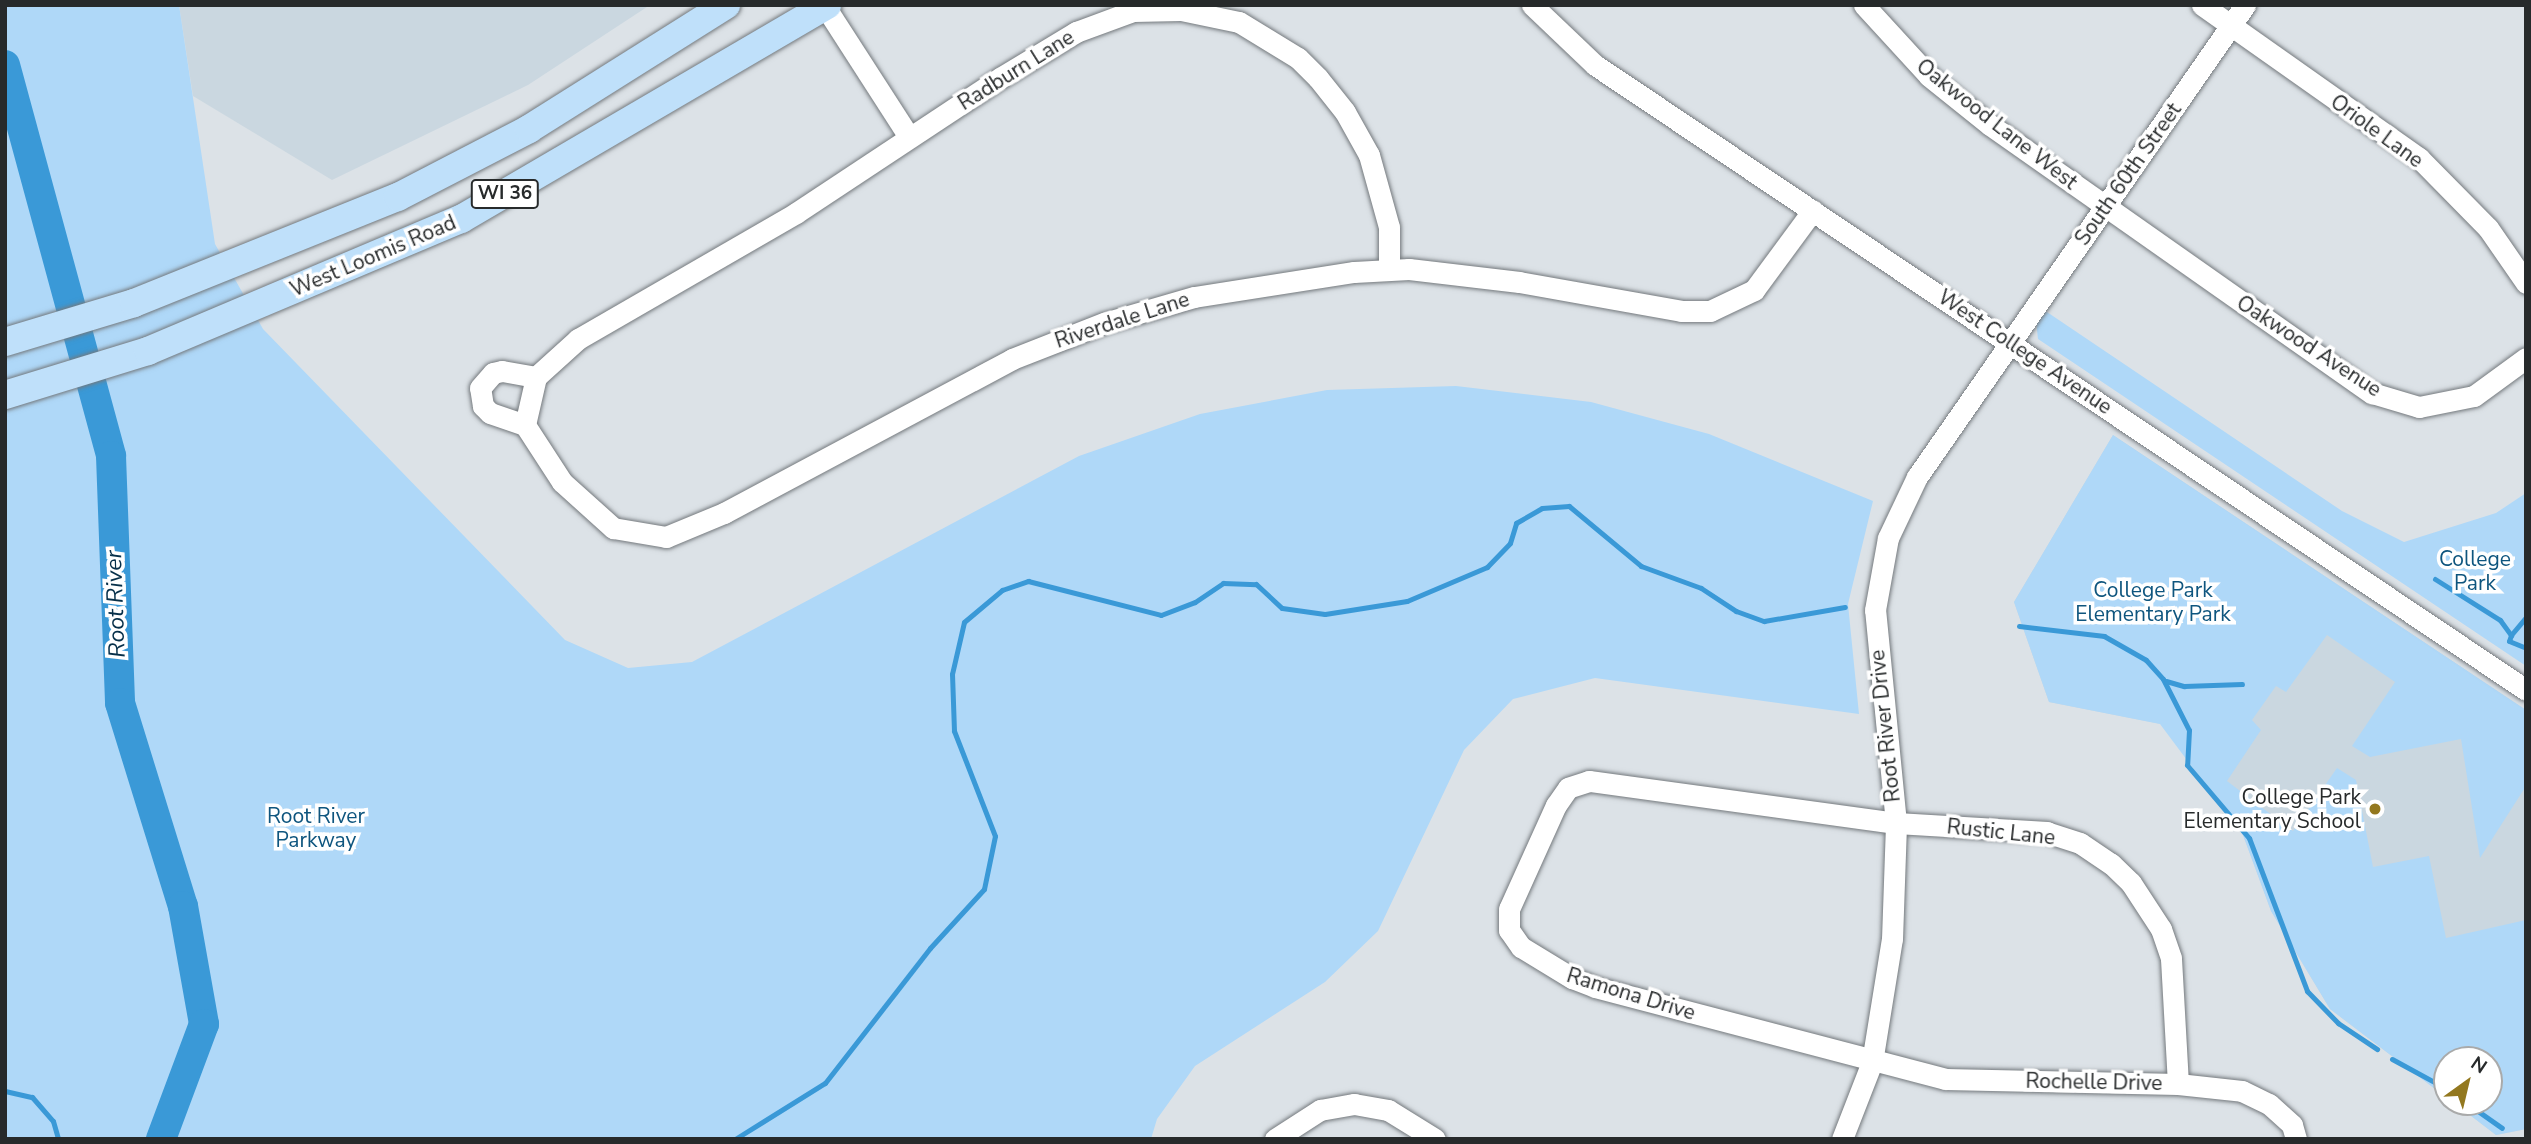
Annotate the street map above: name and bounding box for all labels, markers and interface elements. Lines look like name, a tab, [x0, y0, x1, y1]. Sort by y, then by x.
street label: Radburn Lane	[953, 24, 1079, 116]
street label: Oakwood Lane West	[1911, 53, 2083, 195]
street label: Oriole Lane	[2326, 89, 2428, 173]
street label: South 60th Street	[2069, 98, 2187, 250]
road number: WI 36	[470, 178, 540, 210]
street label: West Loomis Road	[286, 210, 460, 302]
street label: West College Avenue	[1933, 284, 2117, 420]
street label: Riverdale Lane	[1052, 286, 1192, 354]
street label: Oakwood Avenue	[2232, 290, 2386, 402]
park label: College Park	[2439, 546, 2511, 596]
water label: Root River	[100, 550, 132, 658]
park label: College Park Elementary Park	[2075, 577, 2231, 627]
street label: Root River Drive	[1864, 648, 1906, 804]
place label: College Park Elementary School	[2183, 784, 2361, 834]
marker: College Park Elementary School	[2367, 801, 2383, 817]
park label: Root River Parkway	[267, 803, 365, 853]
street label: Rustic Lane	[1946, 814, 2056, 850]
street label: Ramona Drive	[1564, 963, 1698, 1025]
north arrow	[2433, 1046, 2503, 1116]
text: N	[2465, 1050, 2492, 1080]
street label: Rochelle Drive	[2025, 1068, 2163, 1096]

